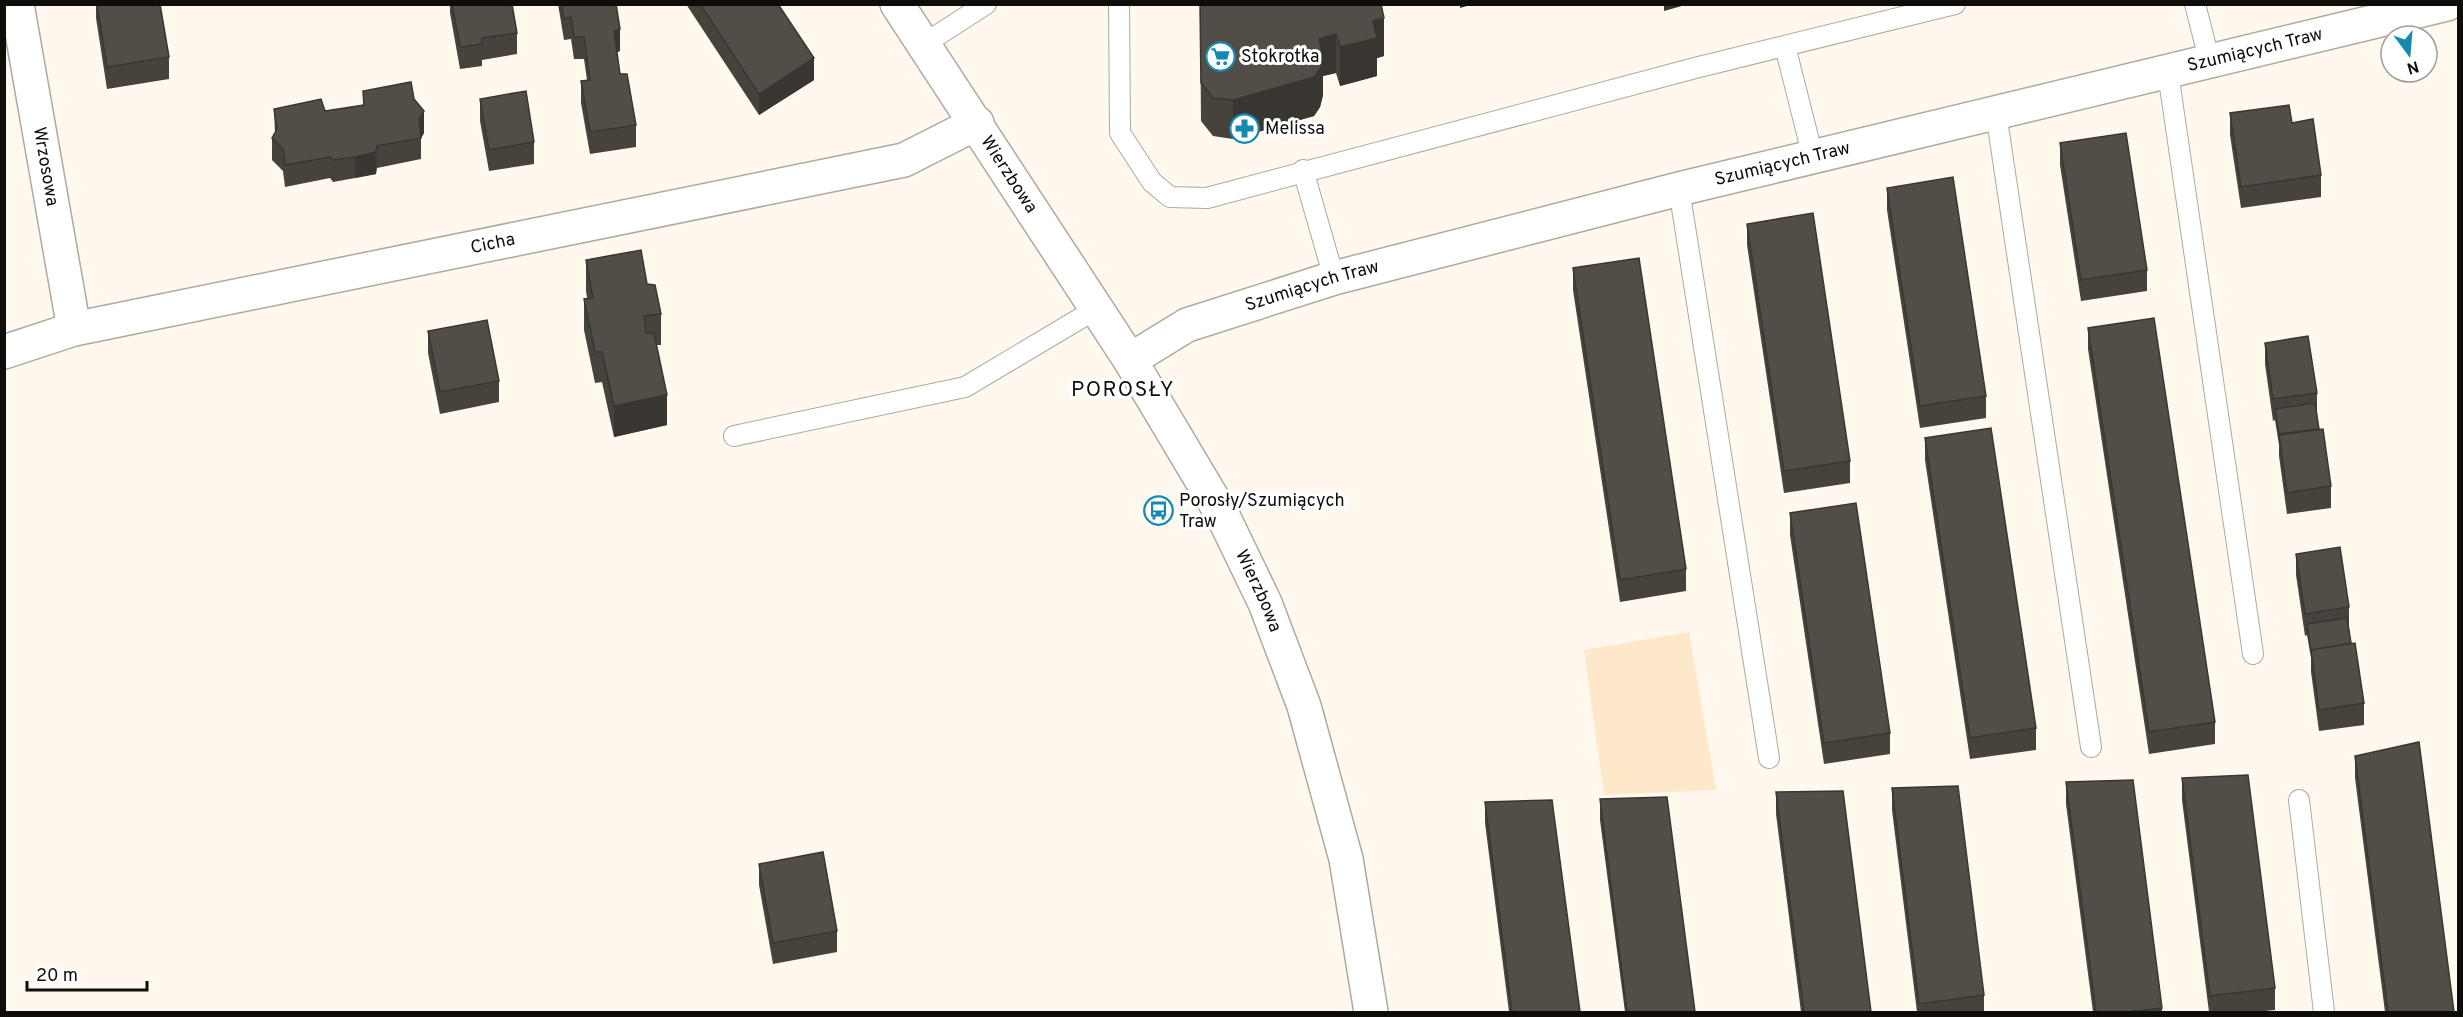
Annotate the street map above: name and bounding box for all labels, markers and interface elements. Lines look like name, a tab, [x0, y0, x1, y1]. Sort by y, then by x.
street label: Szumiących Traw	[2185, 23, 2325, 78]
north arrow	[2379, 24, 2439, 84]
supermarket icon: Stokrotka	[1204, 41, 1236, 73]
place label: Stokrotka	[1241, 46, 1319, 69]
text: N	[2404, 55, 2421, 78]
pharmacy icon: Melissa	[1228, 113, 1260, 145]
place label: Melissa	[1265, 118, 1325, 141]
street label: Wrzosowa	[27, 125, 64, 208]
street label: Wierzbowa	[975, 132, 1042, 218]
street label: Szumiących Traw	[1712, 137, 1853, 191]
street label: Cicha	[468, 228, 517, 259]
street label: Szumiących Traw	[1242, 255, 1382, 317]
district label: POROSŁY	[1071, 377, 1175, 404]
place label: Porosły/Szumiących Traw	[1179, 490, 1345, 534]
bus stop icon: Porosły/Szumiących Traw	[1142, 495, 1174, 527]
street label: Wierzbowa	[1230, 546, 1286, 635]
scale bar	[27, 954, 147, 992]
text: 20 m	[36, 965, 78, 988]

